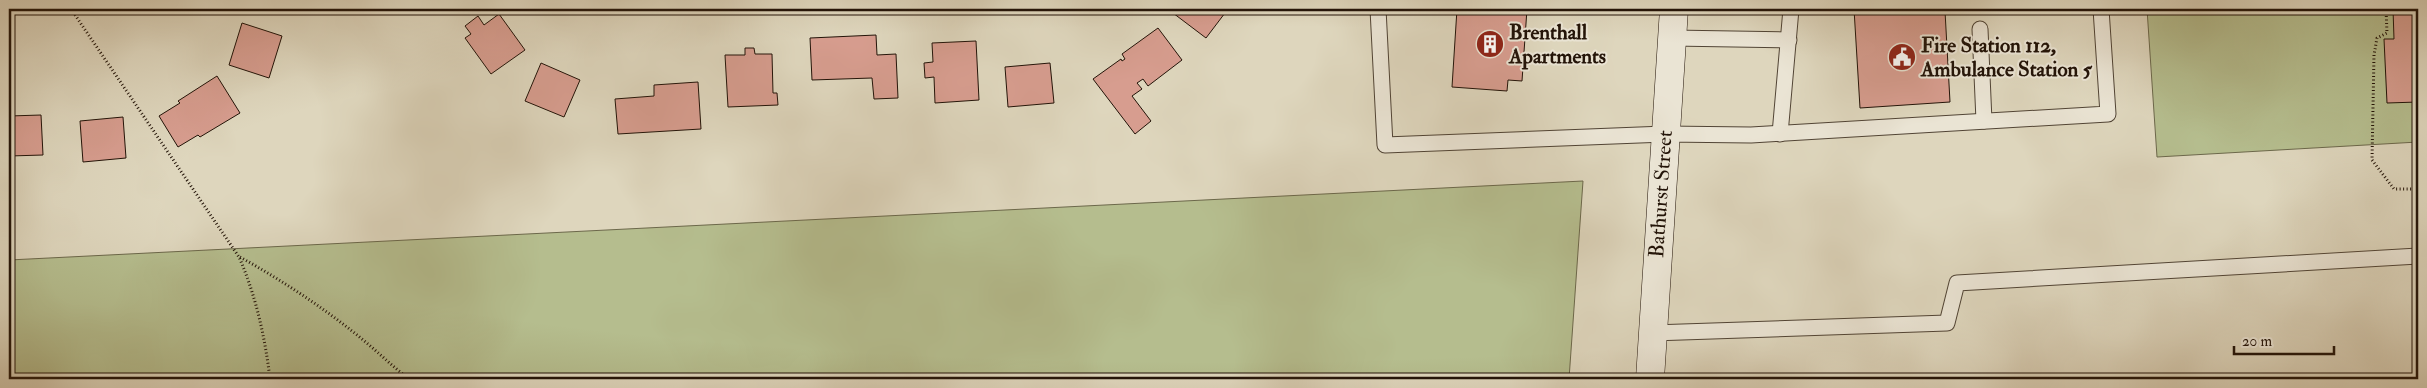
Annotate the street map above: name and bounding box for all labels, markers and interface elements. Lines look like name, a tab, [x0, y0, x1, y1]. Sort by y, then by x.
place label: Brenthall Apartments	[1508, 19, 1606, 70]
building icon: Brenthall Apartments	[1475, 29, 1505, 59]
place label: Fire Station 112, Ambulance Station 5	[1920, 32, 2093, 83]
public building icon: Fire Station 112, Ambulance Station 5	[1887, 42, 1917, 72]
street label: Bathurst Street	[1643, 129, 1679, 259]
scale bar	[2234, 323, 2334, 355]
text: 20 m	[2242, 332, 2272, 351]

